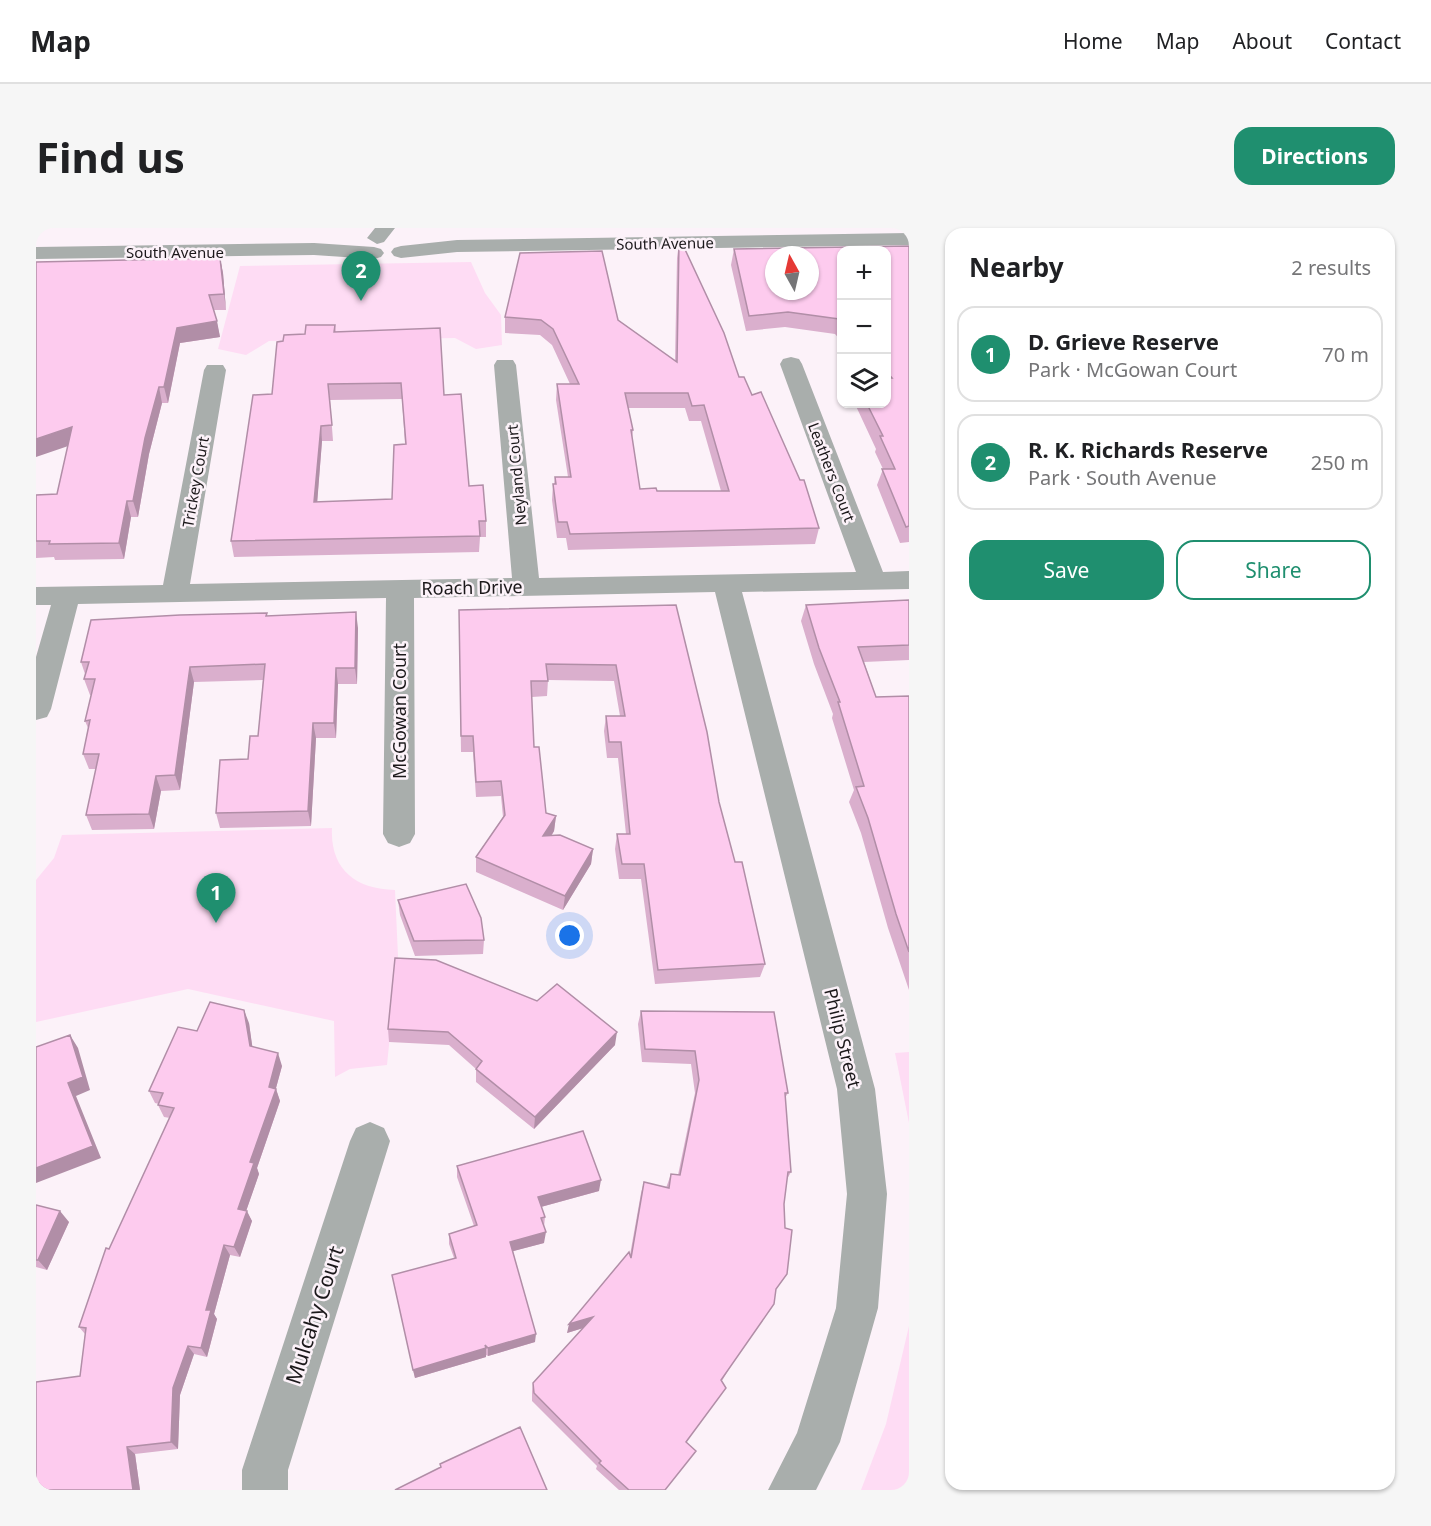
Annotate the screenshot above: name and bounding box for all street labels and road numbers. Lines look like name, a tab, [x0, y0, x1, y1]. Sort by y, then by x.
street label: South Avenue	[616, 232, 714, 254]
street label: South Avenue	[126, 242, 224, 262]
street label: Leathers Court	[804, 420, 860, 525]
street label: Neyland Court	[502, 423, 530, 526]
street label: Trickey Court	[177, 434, 213, 529]
street label: Roach Drive	[421, 574, 523, 600]
street label: McGowan Court	[387, 643, 411, 779]
street label: Philip Street	[819, 986, 867, 1091]
street label: Mulcahy Court	[278, 1242, 350, 1388]

